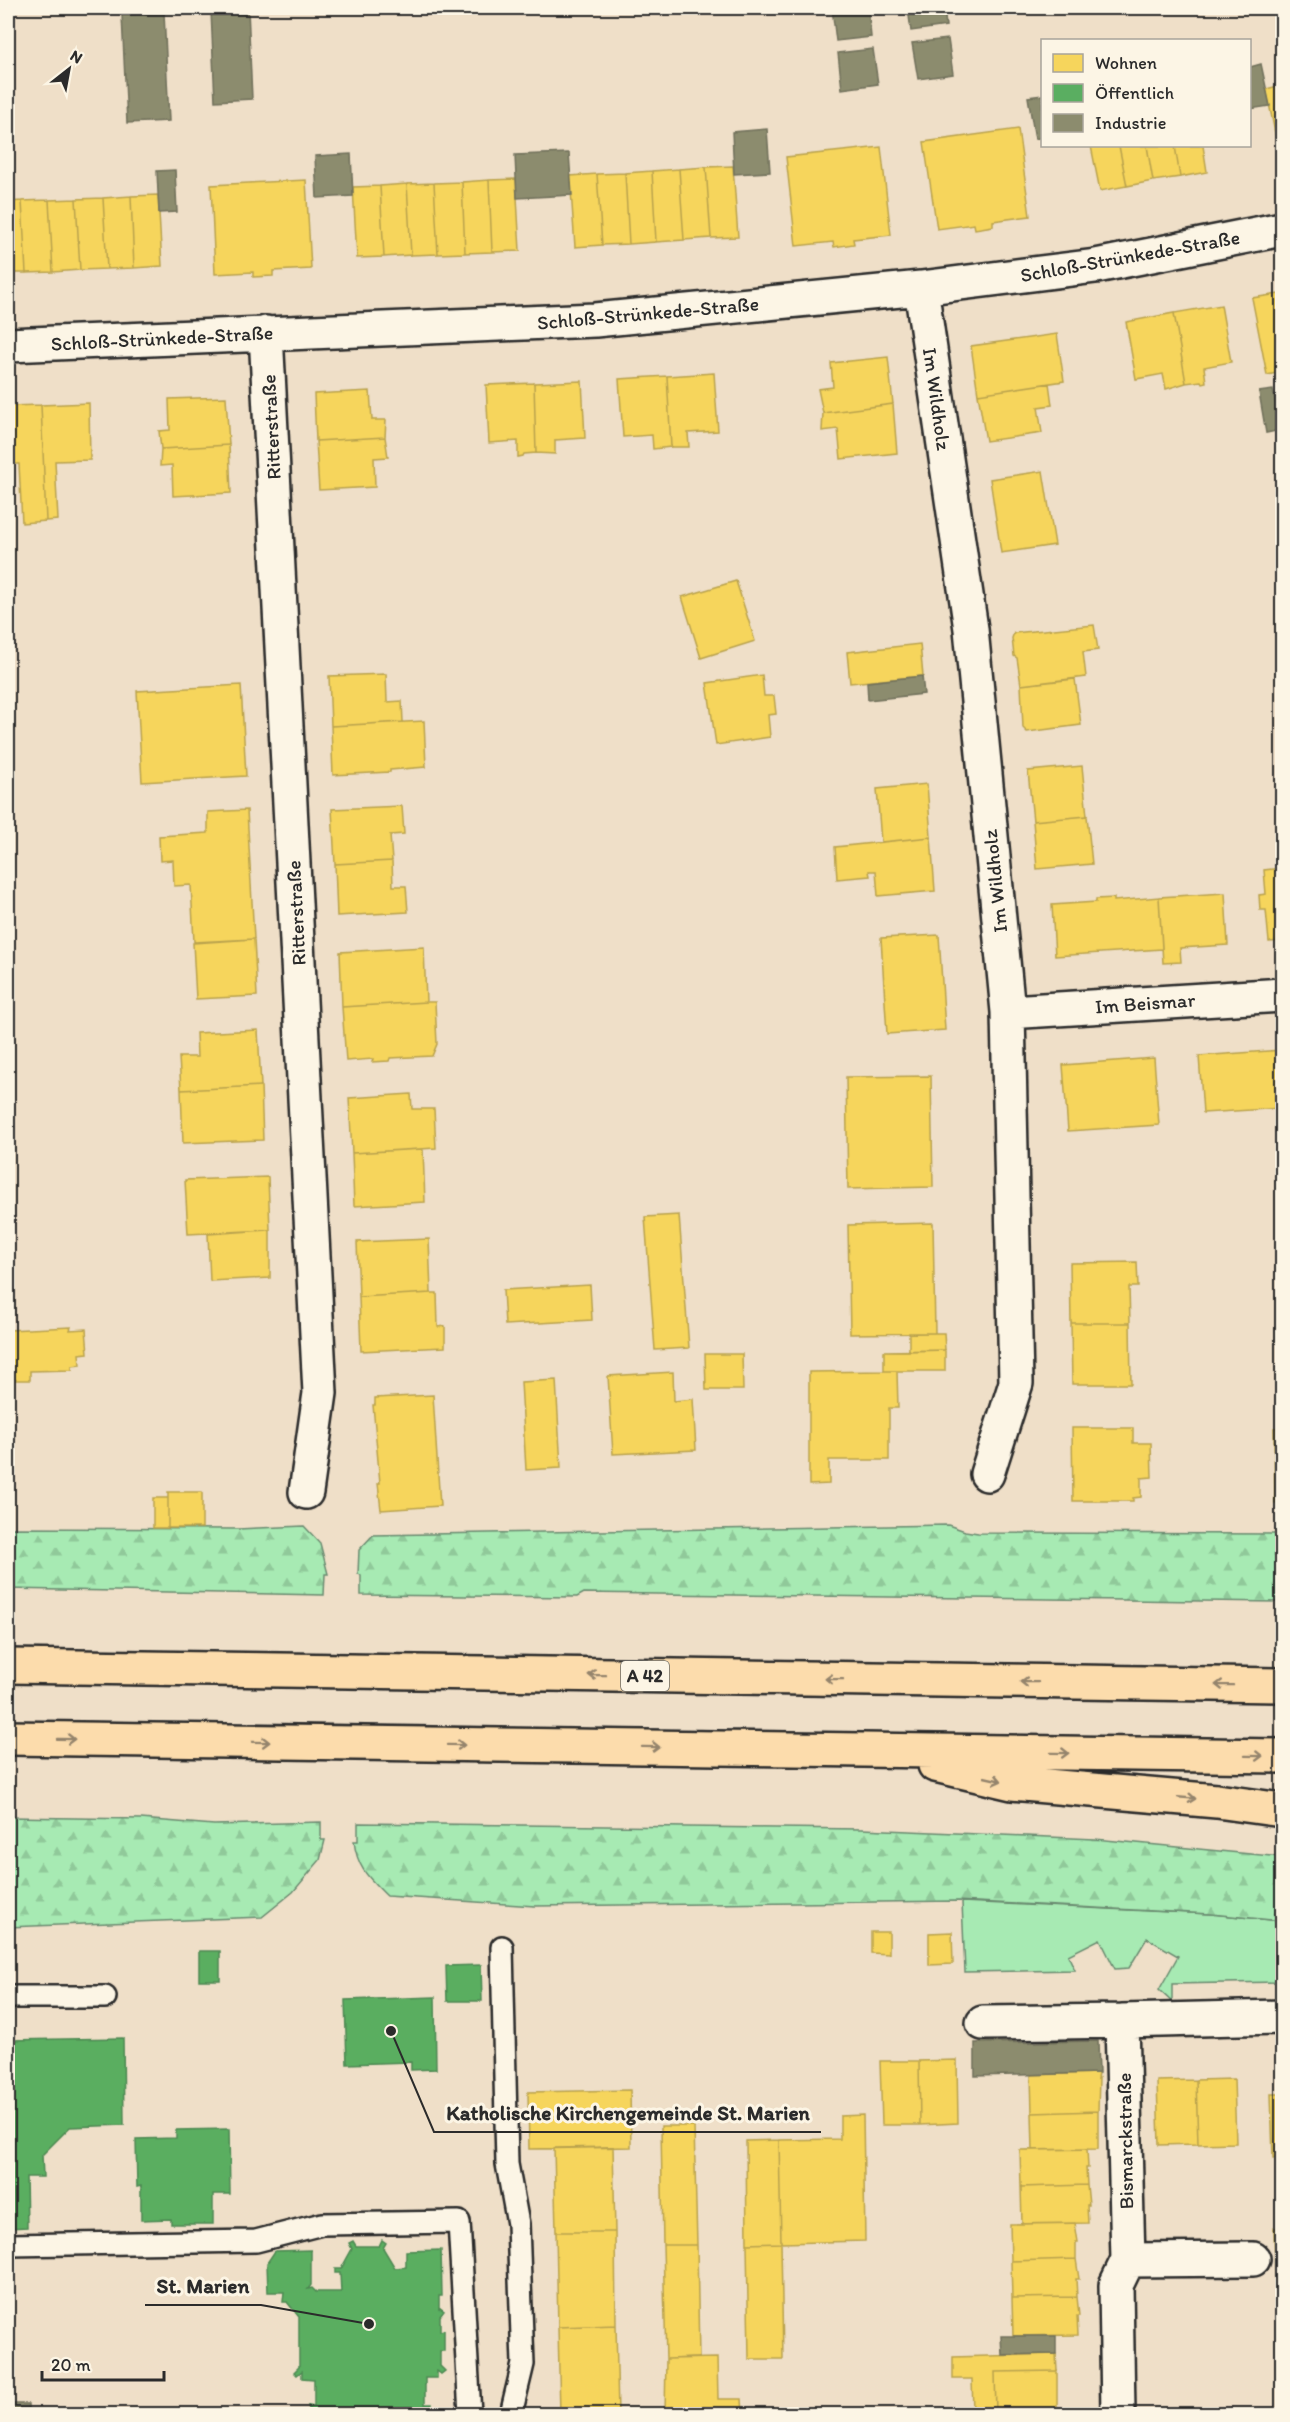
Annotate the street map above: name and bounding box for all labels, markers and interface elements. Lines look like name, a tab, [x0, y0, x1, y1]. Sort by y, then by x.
north arrow	[39, 39, 99, 99]
legend	[1041, 39, 1251, 147]
text: N	[67, 46, 86, 67]
text: Wohnen	[1095, 52, 1157, 74]
text: Öffentlich	[1095, 82, 1174, 104]
text: Industrie	[1095, 112, 1166, 134]
street label: Schloß-Strünkede-Straße	[1018, 225, 1242, 287]
street label: Schloß-Strünkede-Straße	[536, 291, 760, 335]
street label: Schloß-Strünkede-Straße	[50, 320, 274, 356]
street label: Im Wildholz	[918, 346, 956, 453]
street label: Ritterstraße	[256, 374, 286, 480]
street label: Im Wildholz	[978, 828, 1012, 934]
street label: Ritterstraße	[281, 860, 311, 966]
street label: Im Beismar	[1094, 988, 1196, 1018]
road number: A 42	[621, 1661, 669, 1691]
one-way arrow	[588, 1669, 608, 1681]
one-way arrow	[825, 1673, 845, 1685]
one-way arrow	[1020, 1676, 1040, 1688]
one-way arrow	[1215, 1679, 1235, 1690]
one-way arrow	[55, 1734, 75, 1745]
one-way arrow	[250, 1736, 270, 1748]
one-way arrow	[445, 1739, 465, 1751]
one-way arrow	[640, 1742, 660, 1753]
one-way arrow	[1049, 1747, 1069, 1759]
one-way arrow	[1244, 1750, 1264, 1762]
one-way arrow	[983, 1773, 1002, 1785]
one-way arrow	[1177, 1793, 1197, 1804]
street label: Bismarckstraße	[1112, 2072, 1138, 2210]
callout: Katholische Kirchengemeinde St. Marien	[434, 2093, 821, 2132]
text: Katholische Kirchengemeinde St. Marien	[446, 2100, 811, 2126]
callout: St. Marien	[145, 2266, 261, 2305]
text: St. Marien	[157, 2273, 249, 2298]
scale bar	[42, 2344, 164, 2382]
text: 20 m	[51, 2354, 91, 2376]

